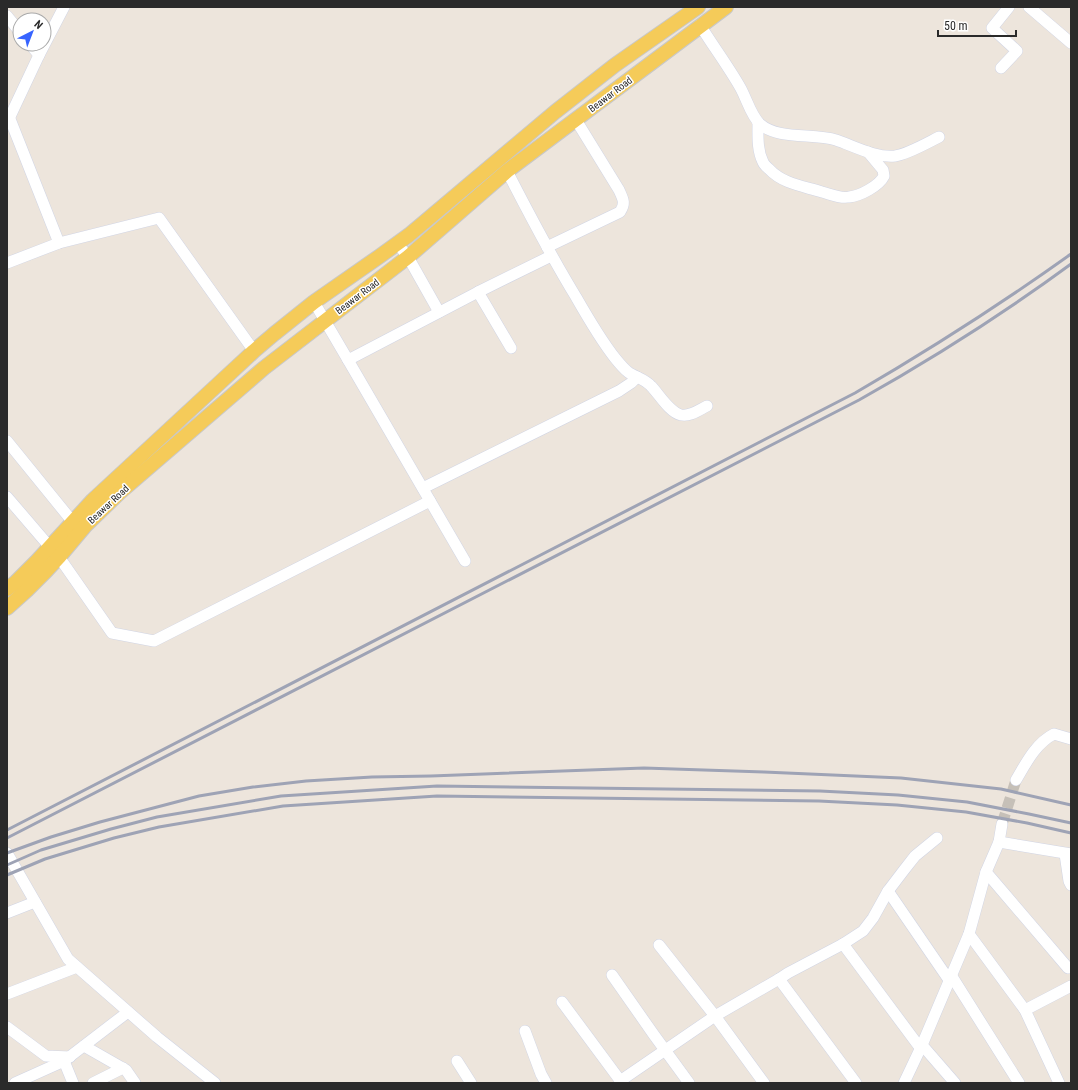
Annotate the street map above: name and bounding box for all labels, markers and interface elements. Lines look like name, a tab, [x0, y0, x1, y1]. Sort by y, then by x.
north arrow	[12, 12, 52, 52]
scale bar	[938, 12, 1016, 38]
text: N	[31, 18, 45, 32]
text: 50 m	[944, 19, 968, 33]
street label: Beawar Road	[586, 74, 634, 114]
street label: Beawar Road	[333, 276, 381, 316]
street label: Beawar Road	[86, 483, 131, 526]

